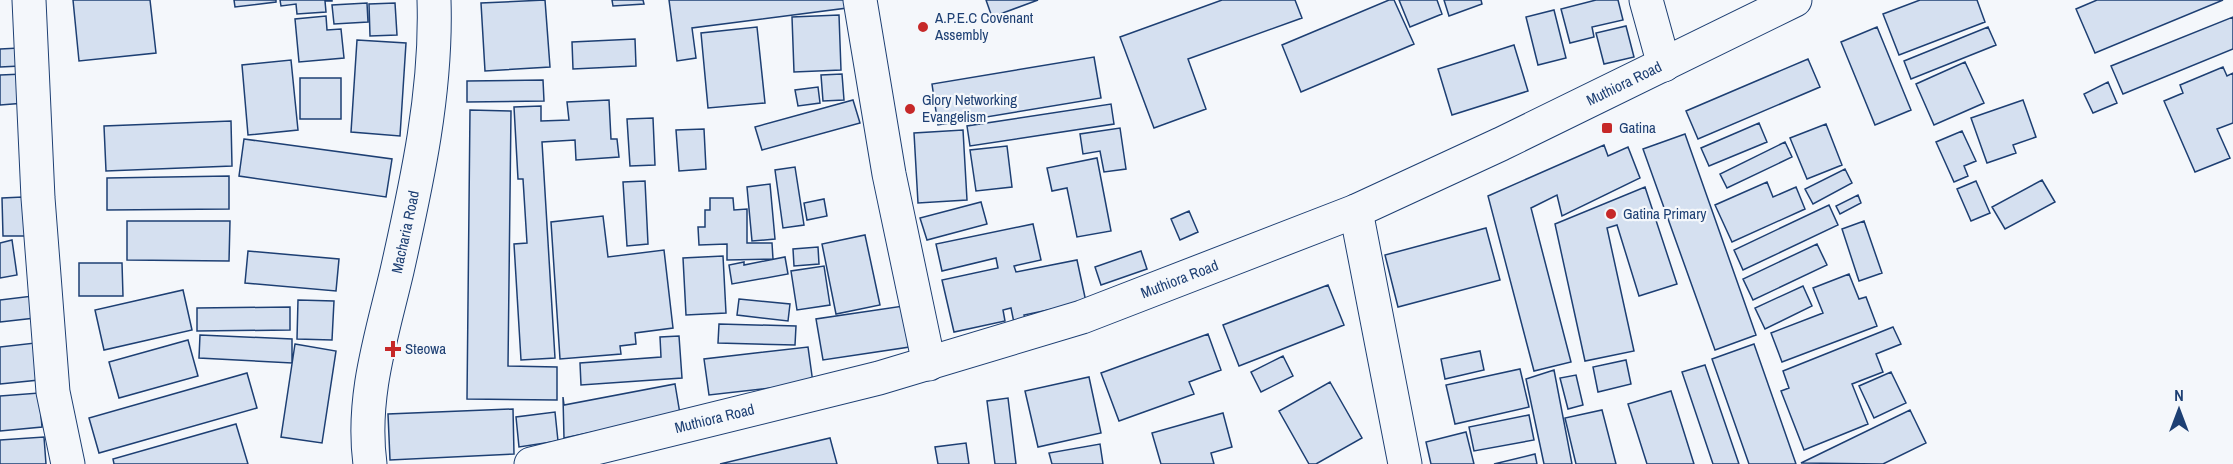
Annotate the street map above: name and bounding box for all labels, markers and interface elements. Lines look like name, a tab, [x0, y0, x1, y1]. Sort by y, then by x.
place label: A.P.E.C Covenant Assembly	[934, 7, 1034, 45]
marker: A.P.E.C Covenant Assembly	[916, 20, 930, 34]
street label: Muthiora Road	[1583, 56, 1665, 111]
place label: Glory Networking Evangelism	[922, 89, 1017, 127]
marker: Glory Networking Evangelism	[903, 102, 917, 116]
place label: Gatina	[1619, 117, 1656, 138]
marker: Gatina	[1600, 121, 1614, 135]
street label: Macharia Road	[386, 189, 424, 275]
place label: Gatina Primary	[1623, 203, 1707, 224]
marker: Gatina Primary	[1604, 207, 1618, 221]
street label: Muthiora Road	[1138, 254, 1221, 303]
place label: Steowa	[405, 338, 446, 359]
marker: Steowa	[386, 342, 400, 356]
north arrow	[2149, 380, 2209, 440]
text: N	[2174, 384, 2184, 406]
street label: Muthiora Road	[672, 398, 756, 438]

